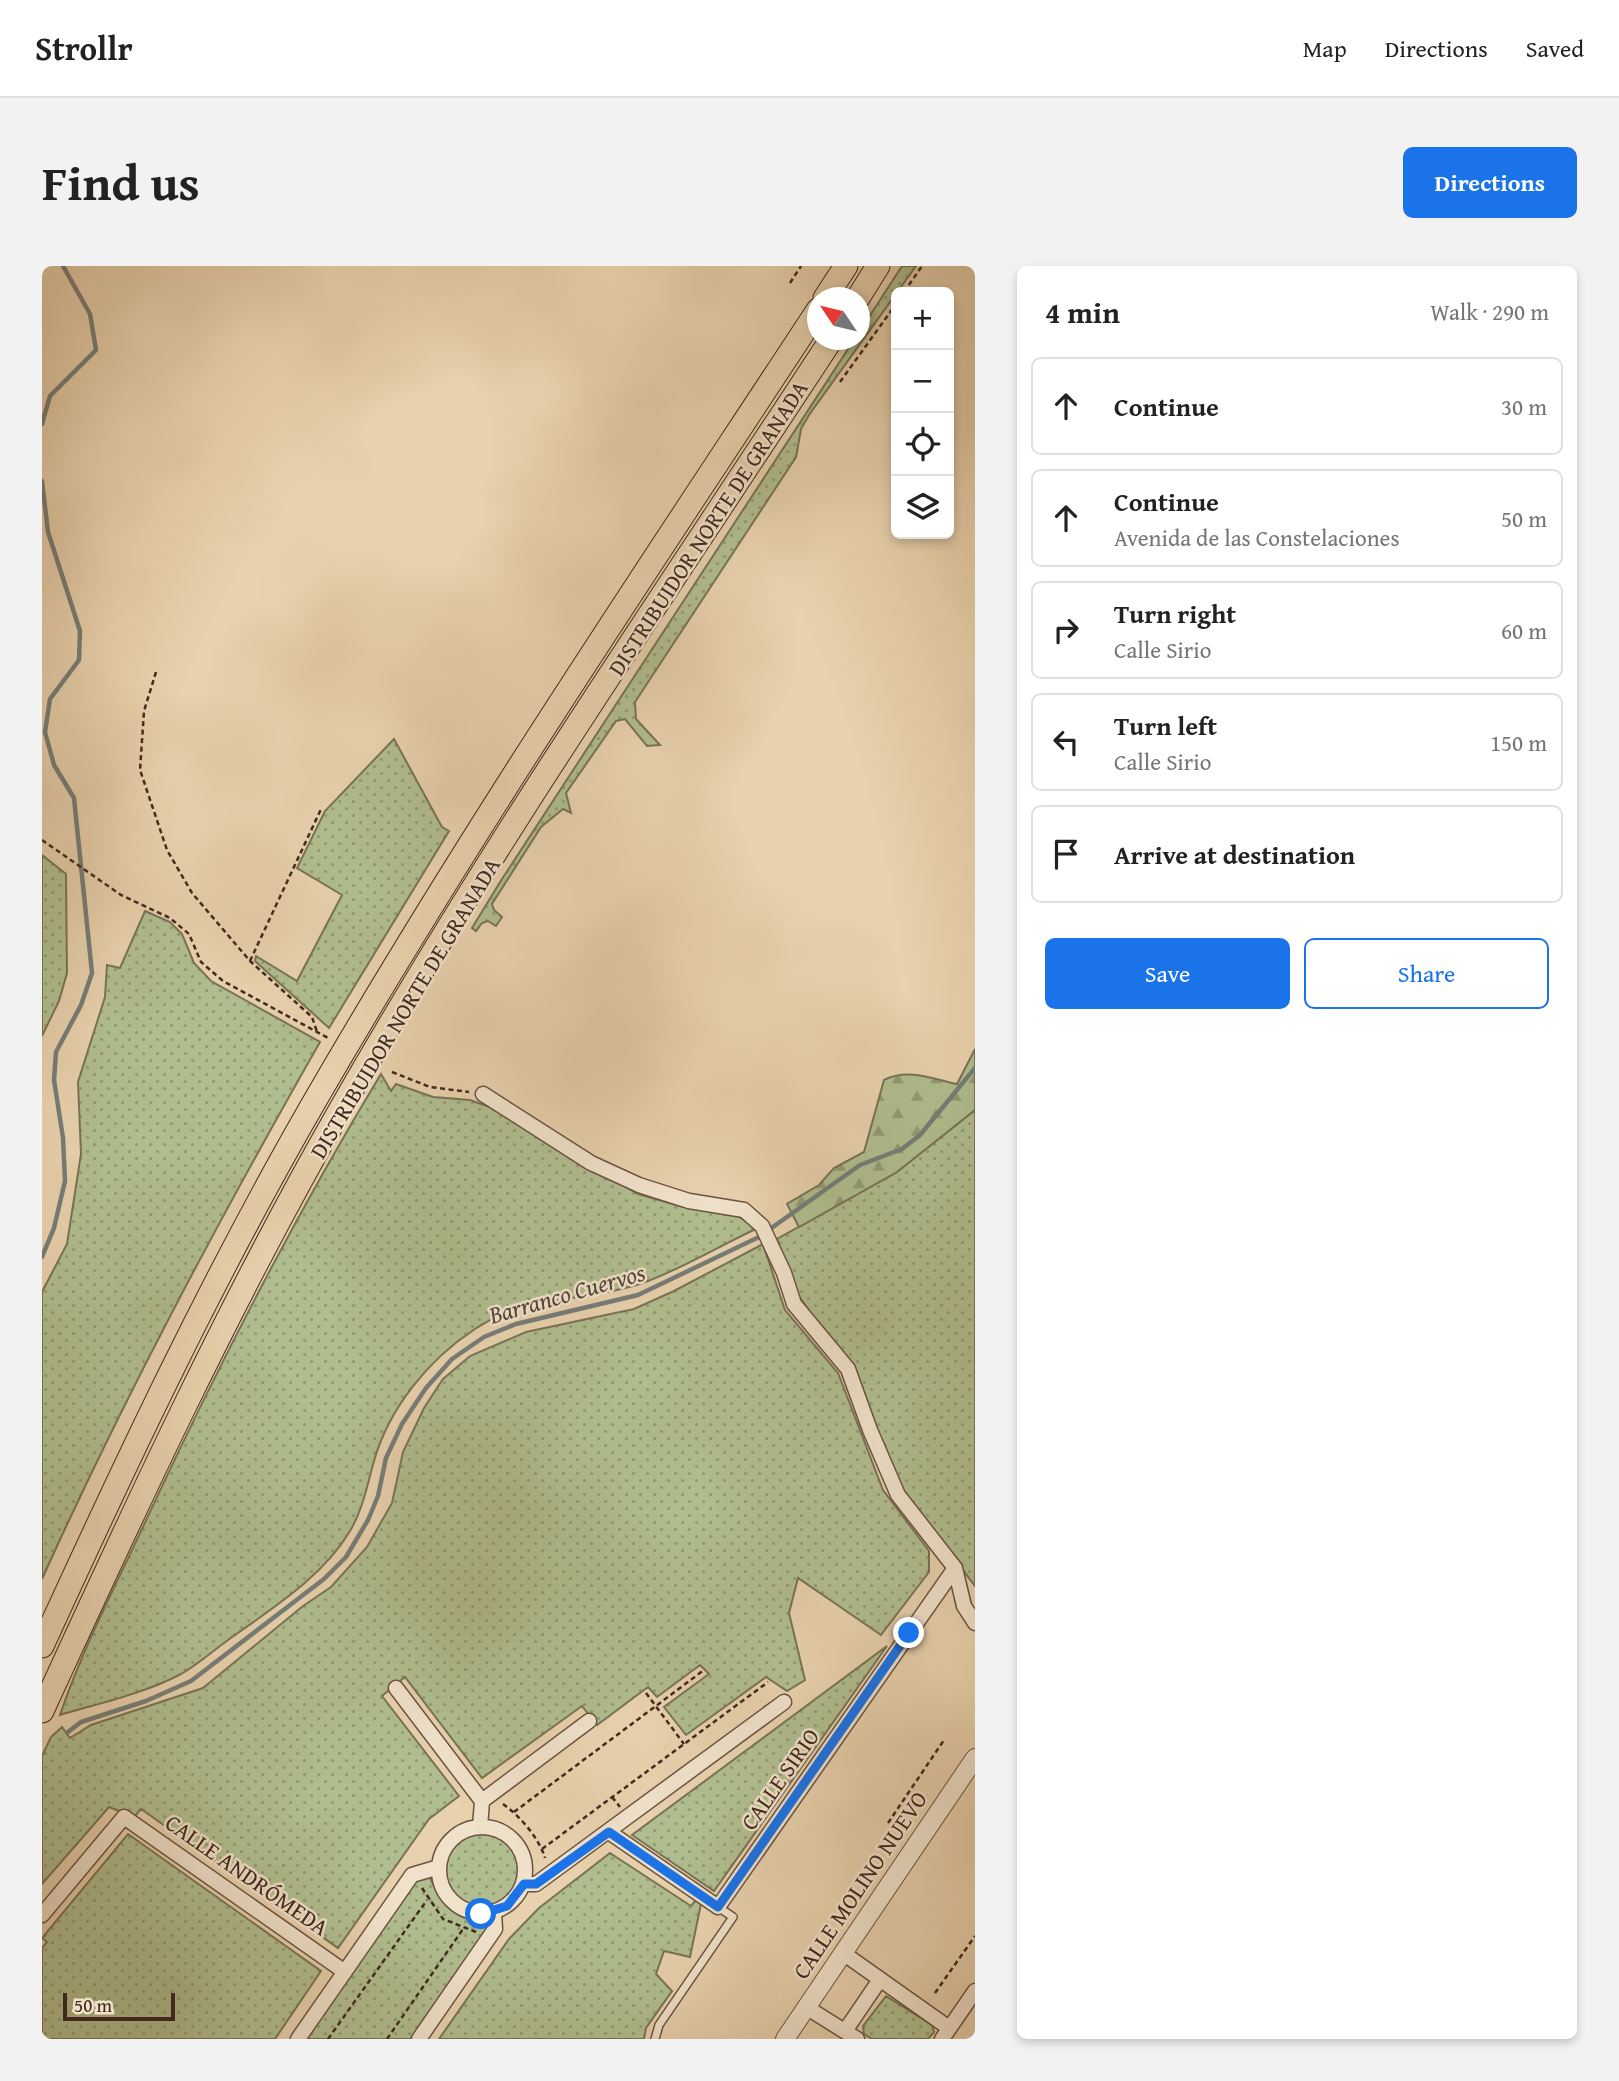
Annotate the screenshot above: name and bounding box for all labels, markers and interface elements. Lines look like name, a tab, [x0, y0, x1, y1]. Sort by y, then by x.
text: Strollr	[35, 24, 133, 72]
text: Map	[1303, 31, 1347, 66]
text: Directions	[1385, 31, 1488, 66]
text: Saved	[1526, 31, 1584, 66]
text: Find us	[42, 146, 200, 218]
button: Directions	[1403, 147, 1577, 218]
north arrow	[807, 287, 870, 350]
map controls	[891, 287, 954, 539]
button: +	[891, 287, 954, 350]
text: 4 min	[1045, 290, 1120, 334]
text: Walk · 290 m	[1430, 295, 1549, 328]
button: −	[891, 350, 954, 413]
street label: DISTRIBUIDOR NORTE DE GRANADA	[600, 374, 816, 682]
icon: ahead	[1047, 387, 1085, 425]
text: Continue	[1114, 387, 1219, 426]
text: 30 m	[1501, 390, 1547, 423]
button: locate	[891, 413, 954, 476]
button: layers	[891, 476, 954, 539]
text: Continue	[1114, 482, 1219, 521]
icon: ahead	[1047, 499, 1085, 537]
text: 50 m	[1501, 502, 1547, 535]
text: Avenida de las Constelaciones	[1114, 521, 1400, 554]
text: Turn right	[1114, 594, 1236, 633]
icon: right	[1047, 611, 1085, 649]
text: 60 m	[1501, 614, 1547, 647]
text: Calle Sirio	[1114, 633, 1212, 666]
text: Turn left	[1114, 706, 1217, 745]
icon: left	[1047, 723, 1085, 761]
text: 150 m	[1490, 726, 1547, 759]
text: Calle Sirio	[1114, 745, 1212, 778]
icon: arrive	[1047, 835, 1085, 873]
text: Arrive at destination	[1114, 835, 1355, 874]
street label: DISTRIBUIDOR NORTE DE GRANADA	[301, 851, 508, 1165]
button: Save	[1045, 938, 1290, 1009]
button: Share	[1304, 938, 1549, 1009]
water label: Barranco Cuervos	[484, 1254, 649, 1333]
route end	[893, 1617, 924, 1648]
street label: CALLE SIRIO	[732, 1721, 827, 1836]
street label: CALLE MOLINO NUEVO	[784, 1784, 935, 1985]
street label: CALLE ANDRÓMEDA	[159, 1806, 336, 1943]
route start	[465, 1898, 496, 1929]
scale bar	[63, 1990, 175, 2022]
text: 50 m	[74, 1991, 112, 2019]

